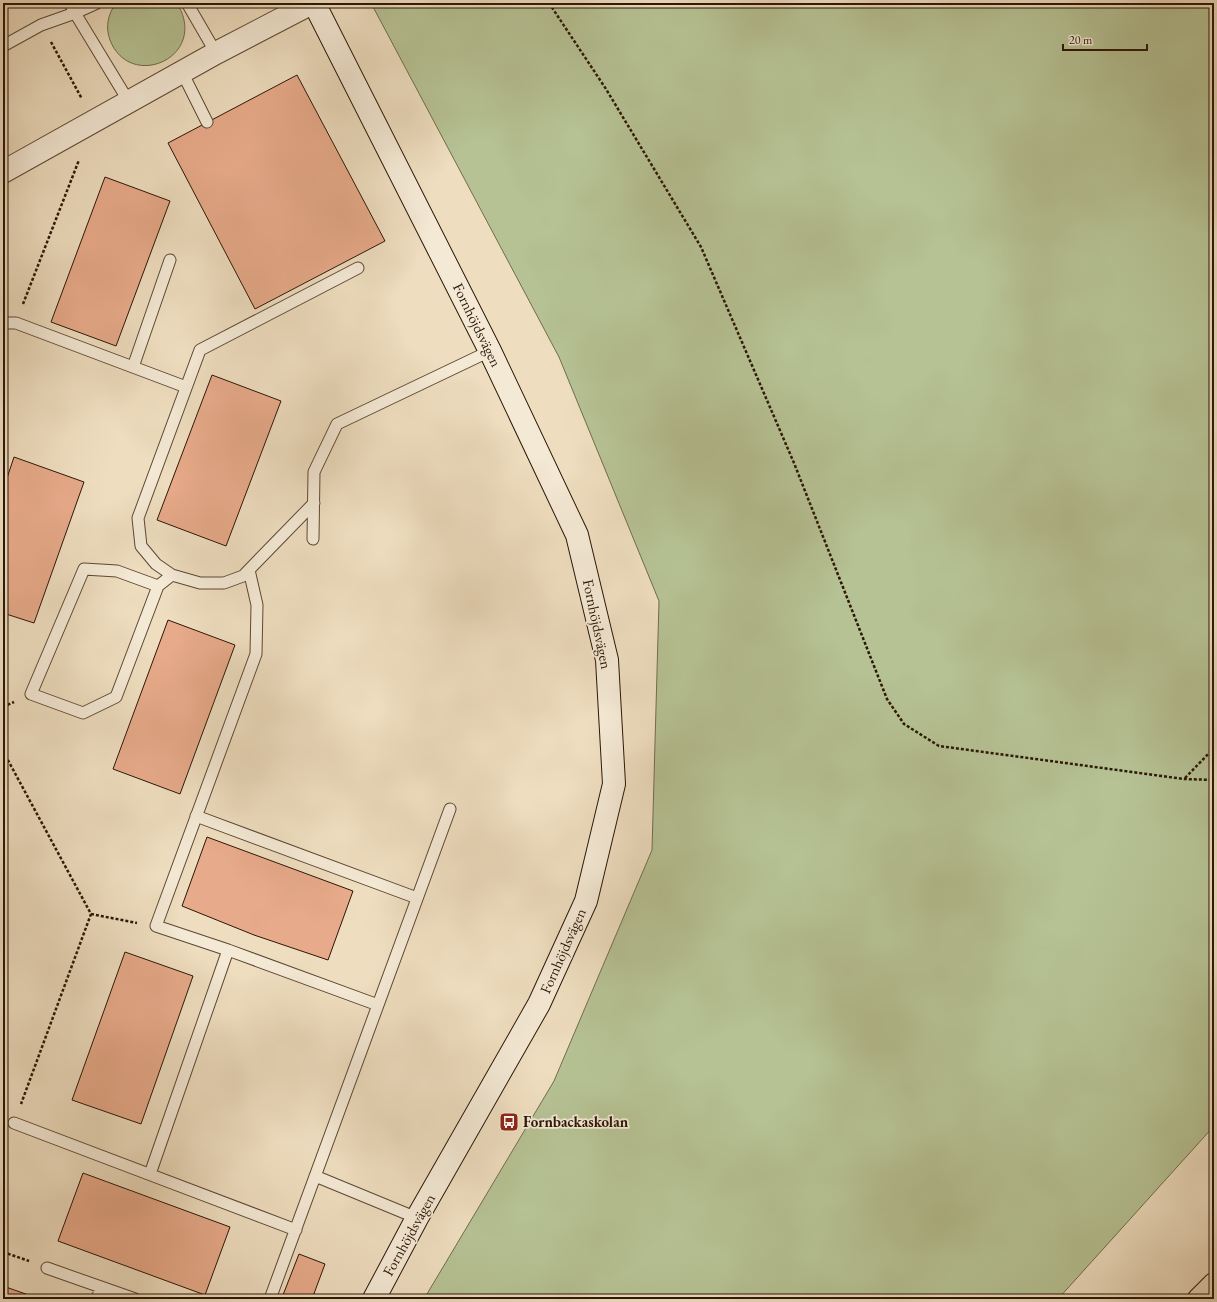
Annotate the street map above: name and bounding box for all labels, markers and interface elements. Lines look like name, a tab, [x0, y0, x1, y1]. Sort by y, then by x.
scale bar	[1063, 26, 1147, 52]
text: 20 m	[1069, 32, 1093, 48]
street label: Fornhöjdsvägen	[449, 280, 506, 370]
street label: Fornhöjdsvägen	[579, 577, 616, 671]
street label: Fornhöjdsvägen	[535, 905, 590, 996]
bus stop icon: Fornbackaskolan	[498, 1111, 520, 1133]
place label: Fornbackaskolan	[523, 1112, 629, 1131]
street label: Fornhöjdsvägen	[378, 1190, 439, 1279]

